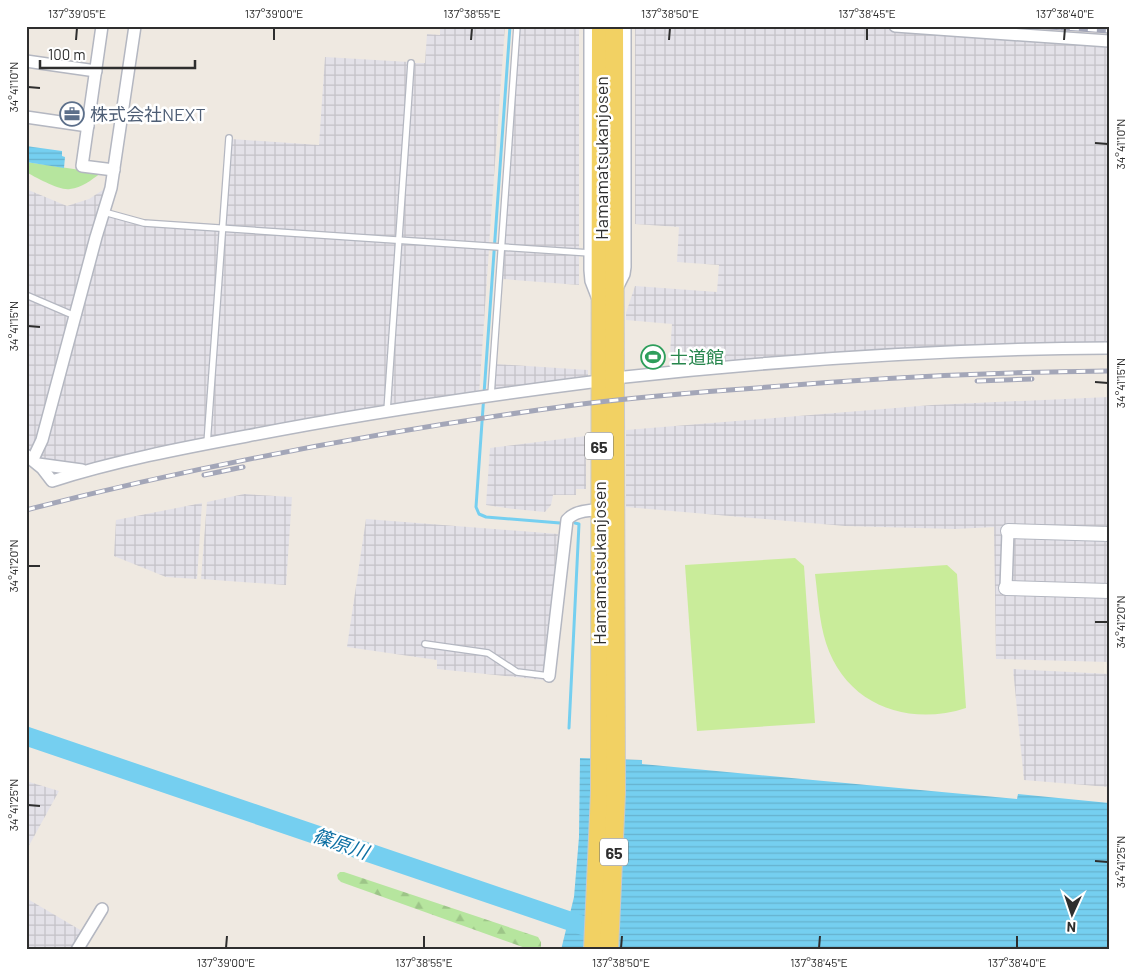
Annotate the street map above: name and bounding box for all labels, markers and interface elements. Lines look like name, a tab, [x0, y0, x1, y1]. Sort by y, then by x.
text: 137°39'05"E	[48, 6, 106, 20]
text: 137°39'00"E	[245, 6, 303, 20]
text: 137°38'55"E	[443, 6, 501, 20]
text: 137°38'50"E	[641, 6, 699, 20]
text: 137°38'45"E	[838, 6, 896, 20]
text: 137°38'40"E	[1036, 6, 1094, 20]
scale bar	[40, 38, 195, 70]
text: 100 m	[48, 45, 86, 63]
text: 34°41'10"N	[6, 62, 20, 112]
street label: Hamamatsukanjosen	[590, 76, 612, 240]
office icon: 株式会社NEXT	[59, 101, 85, 127]
place label: 株式会社NEXT	[90, 103, 206, 125]
text: 34°41'10"N	[1113, 119, 1127, 169]
text: 34°41'15"N	[6, 301, 20, 351]
sports icon: 士道館	[640, 344, 666, 370]
place label: 士道館	[670, 346, 724, 368]
text: 34°41'15"N	[1113, 358, 1127, 408]
road number: 65	[585, 432, 613, 460]
street label: Hamamatsukanjosen	[588, 481, 610, 645]
text: 34°41'20"N	[6, 539, 20, 593]
text: 34°41'20"N	[1113, 595, 1127, 649]
text: 34°41'25"N	[6, 779, 20, 831]
water label: 篠原川	[310, 823, 374, 864]
text: 34°41'25"N	[1113, 836, 1127, 888]
road number: 65	[600, 839, 628, 866]
north arrow	[1048, 888, 1098, 938]
text: N	[1066, 919, 1076, 936]
text: 137°39'00"E	[197, 955, 255, 969]
text: 137°38'55"E	[395, 955, 453, 969]
text: 137°38'50"E	[592, 955, 650, 969]
text: 137°38'45"E	[790, 955, 848, 969]
text: 137°38'40"E	[988, 955, 1046, 969]

